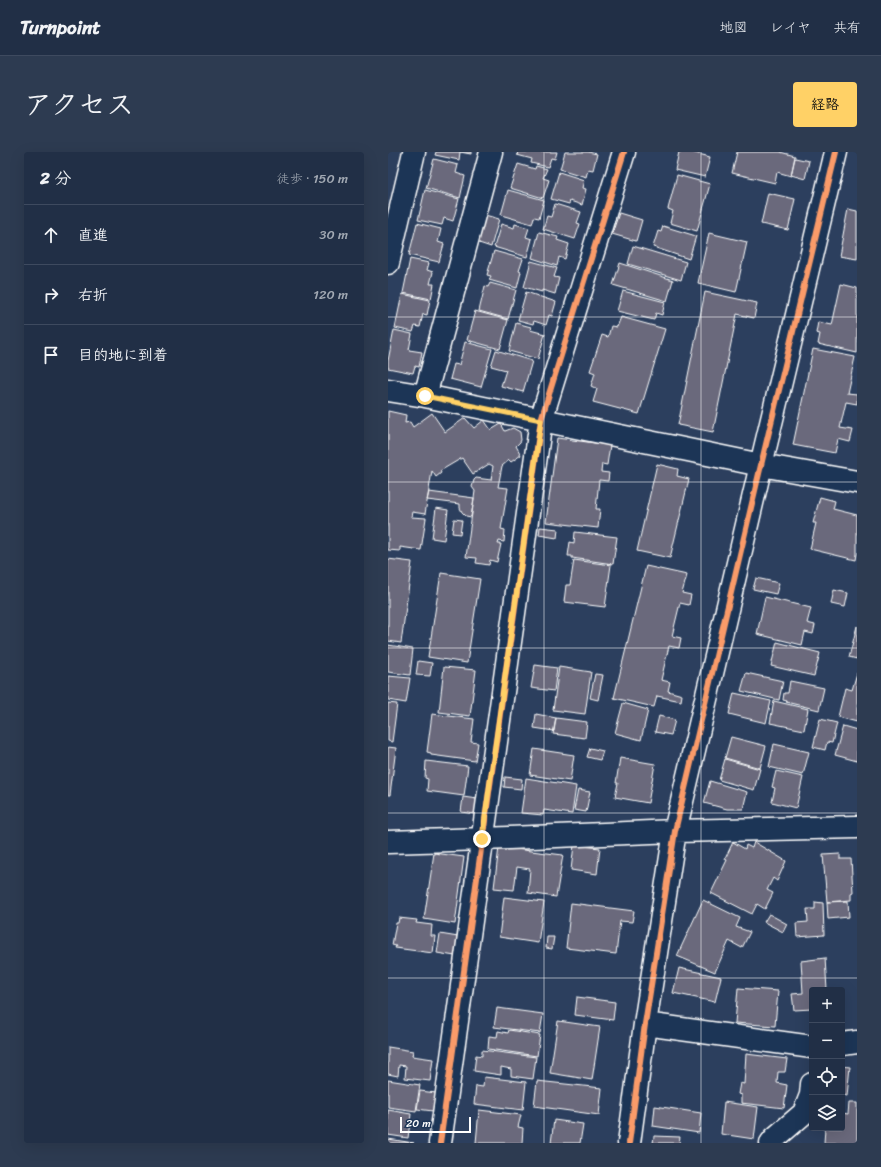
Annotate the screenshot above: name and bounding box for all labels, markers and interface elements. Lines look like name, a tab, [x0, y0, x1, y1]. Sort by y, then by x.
text: Turnpoint	[20, 11, 101, 44]
text: 地図	[720, 15, 748, 40]
text: レイヤ	[770, 15, 811, 40]
text: 共有	[833, 15, 861, 40]
text: アクセス	[24, 80, 134, 129]
button: 経路	[793, 82, 857, 127]
text: 2 分	[40, 163, 71, 193]
text: 徒歩 · 150 m	[277, 167, 348, 190]
text: 直進	[78, 222, 108, 248]
text: 30 m	[319, 223, 348, 246]
icon: ahead	[40, 224, 62, 246]
text: 右折	[78, 282, 108, 308]
text: 120 m	[313, 283, 348, 306]
icon: right	[40, 284, 62, 306]
text: 目的地に到着	[78, 342, 168, 368]
icon: arrive	[40, 344, 62, 366]
route start	[416, 387, 434, 405]
route end	[473, 830, 491, 848]
map controls	[809, 987, 845, 1131]
button: +	[809, 987, 845, 1023]
button: −	[809, 1023, 845, 1059]
button: locate	[809, 1059, 845, 1095]
button: layers	[809, 1095, 845, 1131]
text: 20 m	[406, 1114, 431, 1133]
scale bar	[400, 1115, 471, 1134]

